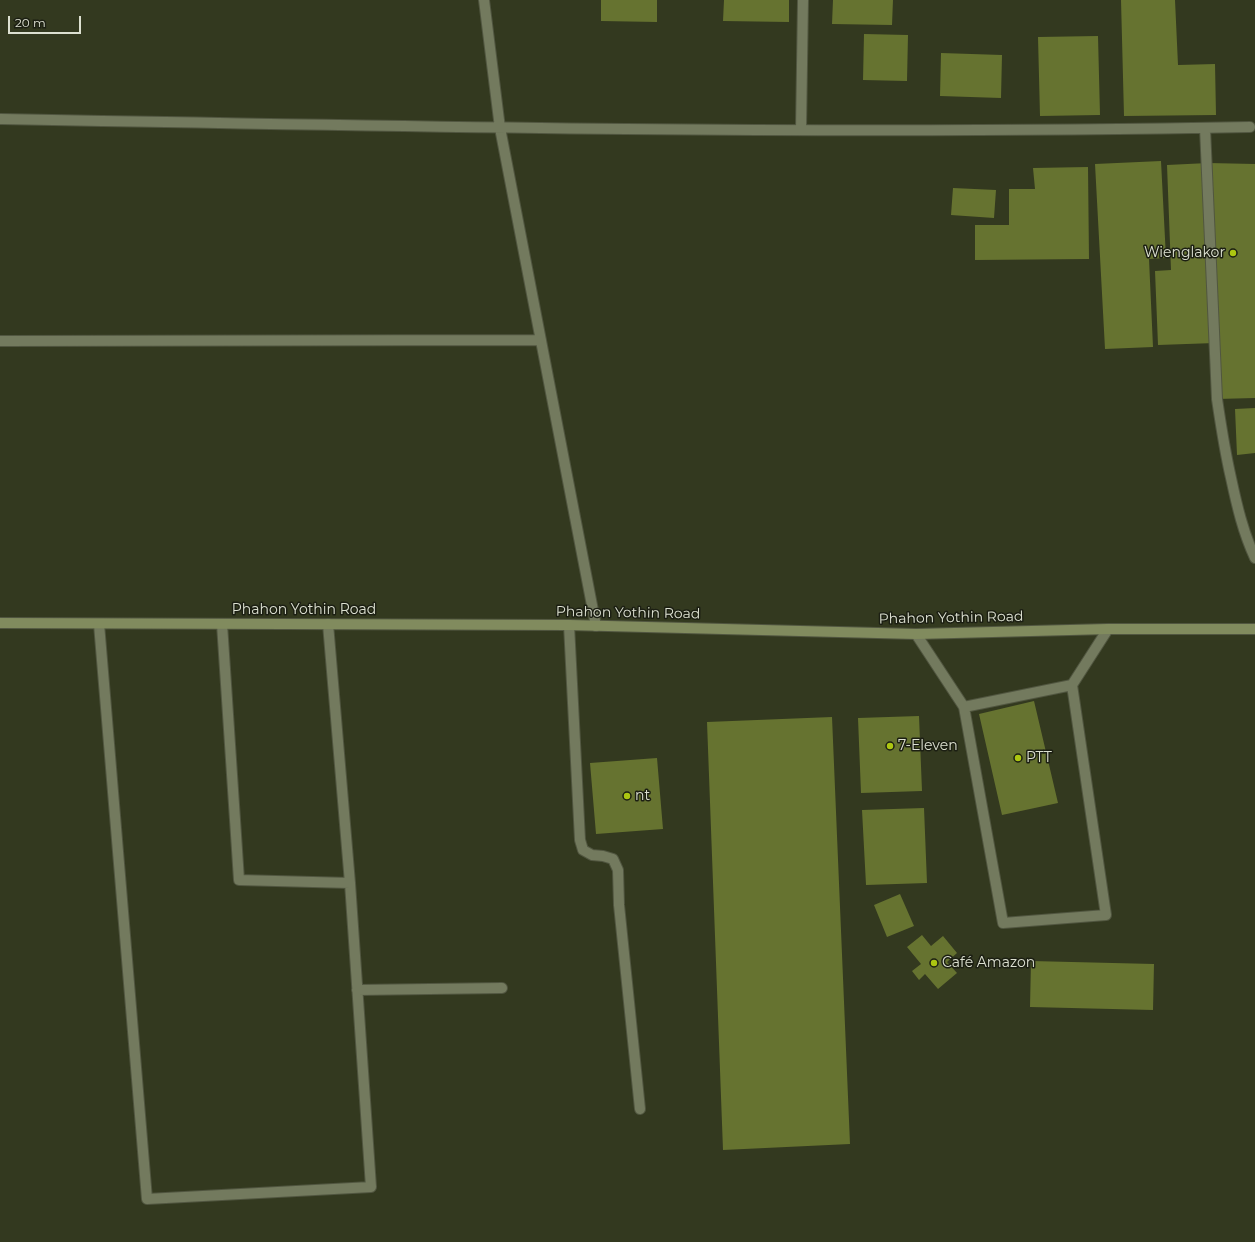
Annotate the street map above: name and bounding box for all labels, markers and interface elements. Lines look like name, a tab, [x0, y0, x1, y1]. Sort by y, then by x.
scale bar	[10, 8, 83, 34]
text: 20 m	[15, 15, 46, 30]
place label: Wienglakor	[1144, 245, 1225, 261]
marker: Wienglakor	[1228, 248, 1238, 258]
street label: Phahon Yothin Road	[232, 602, 376, 618]
street label: Phahon Yothin Road	[556, 603, 700, 623]
street label: Phahon Yothin Road	[879, 608, 1023, 628]
place label: 7-Eleven	[898, 738, 958, 754]
marker: 7-Eleven	[885, 741, 895, 751]
place label: PTT	[1026, 750, 1052, 766]
marker: PTT	[1013, 753, 1023, 763]
place label: nt	[635, 788, 650, 804]
marker: nt	[622, 791, 632, 801]
place label: Café Amazon	[942, 955, 1035, 971]
marker: Café Amazon	[929, 958, 939, 968]

